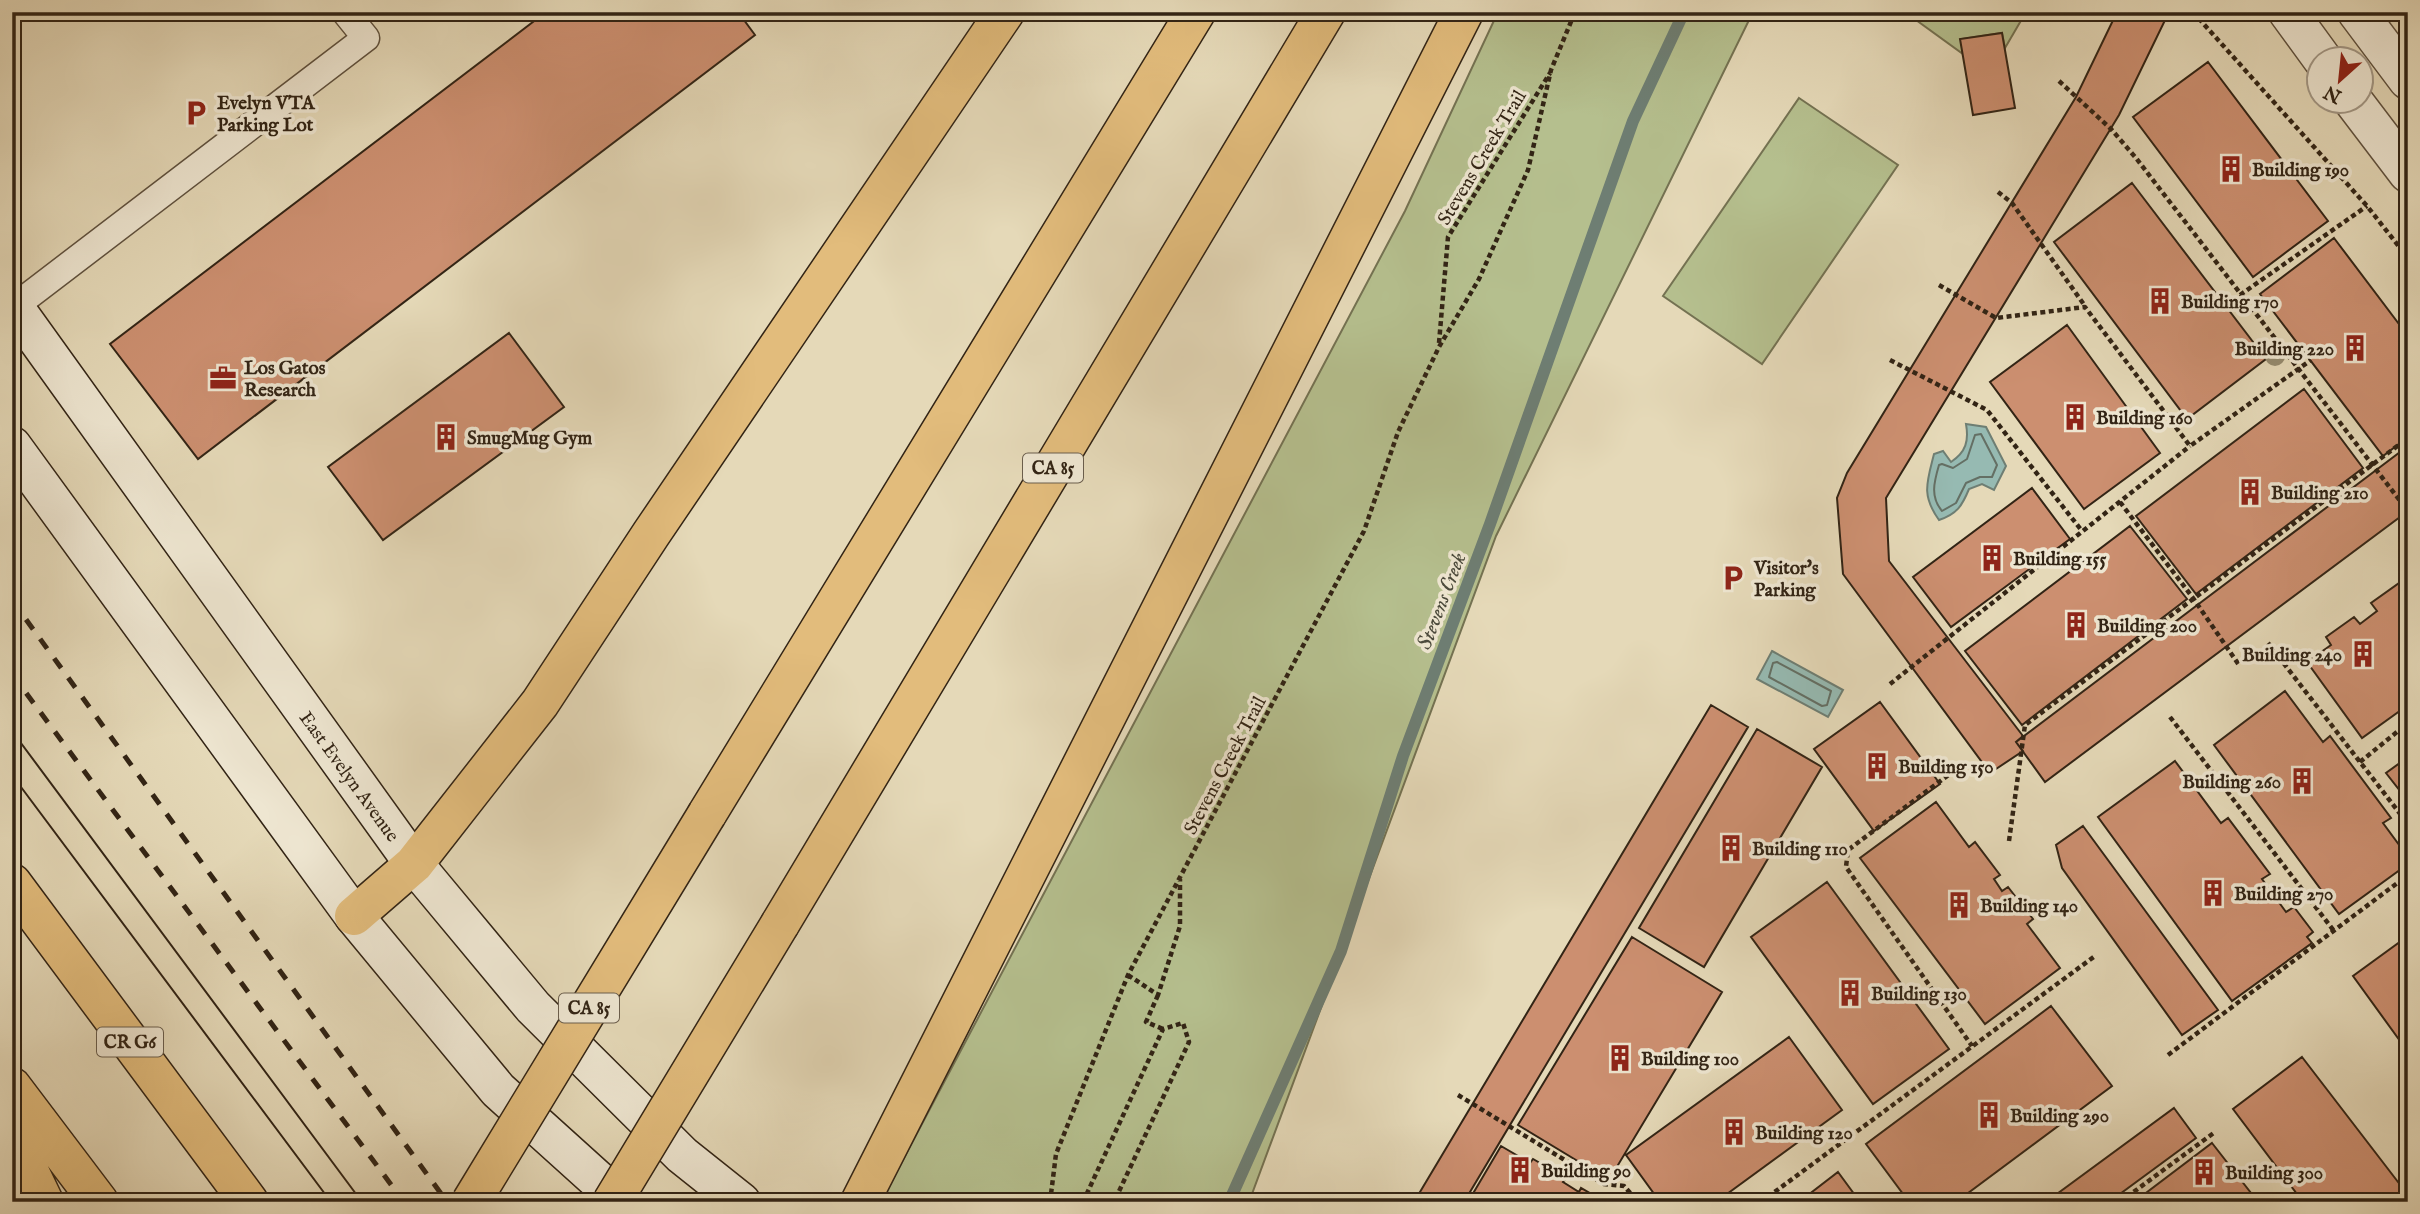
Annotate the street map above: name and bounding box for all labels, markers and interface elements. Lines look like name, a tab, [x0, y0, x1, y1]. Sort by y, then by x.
north arrow	[2304, 46, 2374, 116]
text: N	[2320, 79, 2347, 108]
street label: Stevens Creek Trail	[1433, 86, 1533, 230]
place label: Evelyn VTA Parking Lot	[217, 92, 316, 138]
parking icon: Evelyn VTA Parking Lot	[181, 98, 211, 128]
building icon: Building 190	[2216, 154, 2246, 184]
place label: Building 190	[2252, 159, 2349, 183]
building icon: Building 170	[2145, 286, 2175, 316]
place label: Building 170	[2181, 291, 2279, 315]
building icon: Building 220	[2340, 333, 2370, 363]
place label: Building 220	[2234, 338, 2334, 362]
place label: Los Gatos Research	[244, 357, 326, 403]
office icon: Los Gatos Research	[208, 363, 238, 393]
building icon: Building 160	[2060, 402, 2090, 432]
place label: Building 160	[2096, 407, 2193, 431]
building icon: SmugMug Gym	[431, 422, 461, 452]
place label: SmugMug Gym	[467, 427, 593, 451]
road number: CA 85	[1023, 454, 1083, 482]
building icon: Building 210	[2235, 477, 2265, 507]
place label: Building 210	[2271, 482, 2369, 506]
building icon: Building 155	[1977, 543, 2007, 573]
place label: Building 155	[2013, 548, 2106, 572]
water label: Stevens Creek	[1412, 549, 1473, 654]
place label: Visitor's Parking	[1753, 557, 1819, 603]
parking icon: Visitor's Parking	[1718, 563, 1748, 593]
building icon: Building 200	[2061, 610, 2091, 640]
place label: Building 200	[2097, 615, 2197, 639]
building icon: Building 240	[2348, 639, 2378, 669]
place label: Building 240	[2242, 644, 2342, 668]
street label: Stevens Creek Trail	[1179, 692, 1273, 839]
street label: East Evelyn Avenue	[293, 707, 404, 847]
building icon: Building 150	[1862, 751, 1892, 781]
place label: Building 150	[1898, 756, 1994, 780]
building icon: Building 260	[2287, 766, 2317, 796]
place label: Building 260	[2182, 771, 2281, 795]
building icon: Building 110	[1716, 833, 1746, 863]
place label: Building 110	[1752, 838, 1848, 862]
building icon: Building 270	[2198, 878, 2228, 908]
place label: Building 270	[2234, 883, 2333, 907]
building icon: Building 140	[1944, 890, 1974, 920]
place label: Building 140	[1980, 895, 2078, 919]
building icon: Building 130	[1835, 978, 1865, 1008]
place label: Building 130	[1871, 983, 1967, 1007]
road number: CA 85	[559, 993, 619, 1023]
road number: CR G6	[97, 1028, 163, 1056]
building icon: Building 100	[1605, 1043, 1635, 1073]
place label: Building 100	[1641, 1048, 1739, 1072]
building icon: Building 290	[1974, 1100, 2004, 1130]
place label: Building 290	[2010, 1105, 2109, 1129]
building icon: Building 120	[1719, 1117, 1749, 1147]
place label: Building 120	[1755, 1122, 1853, 1146]
building icon: Building 90	[1505, 1155, 1535, 1185]
building icon: Building 300	[2189, 1157, 2219, 1187]
place label: Building 90	[1541, 1160, 1631, 1184]
place label: Building 300	[2225, 1162, 2323, 1186]

